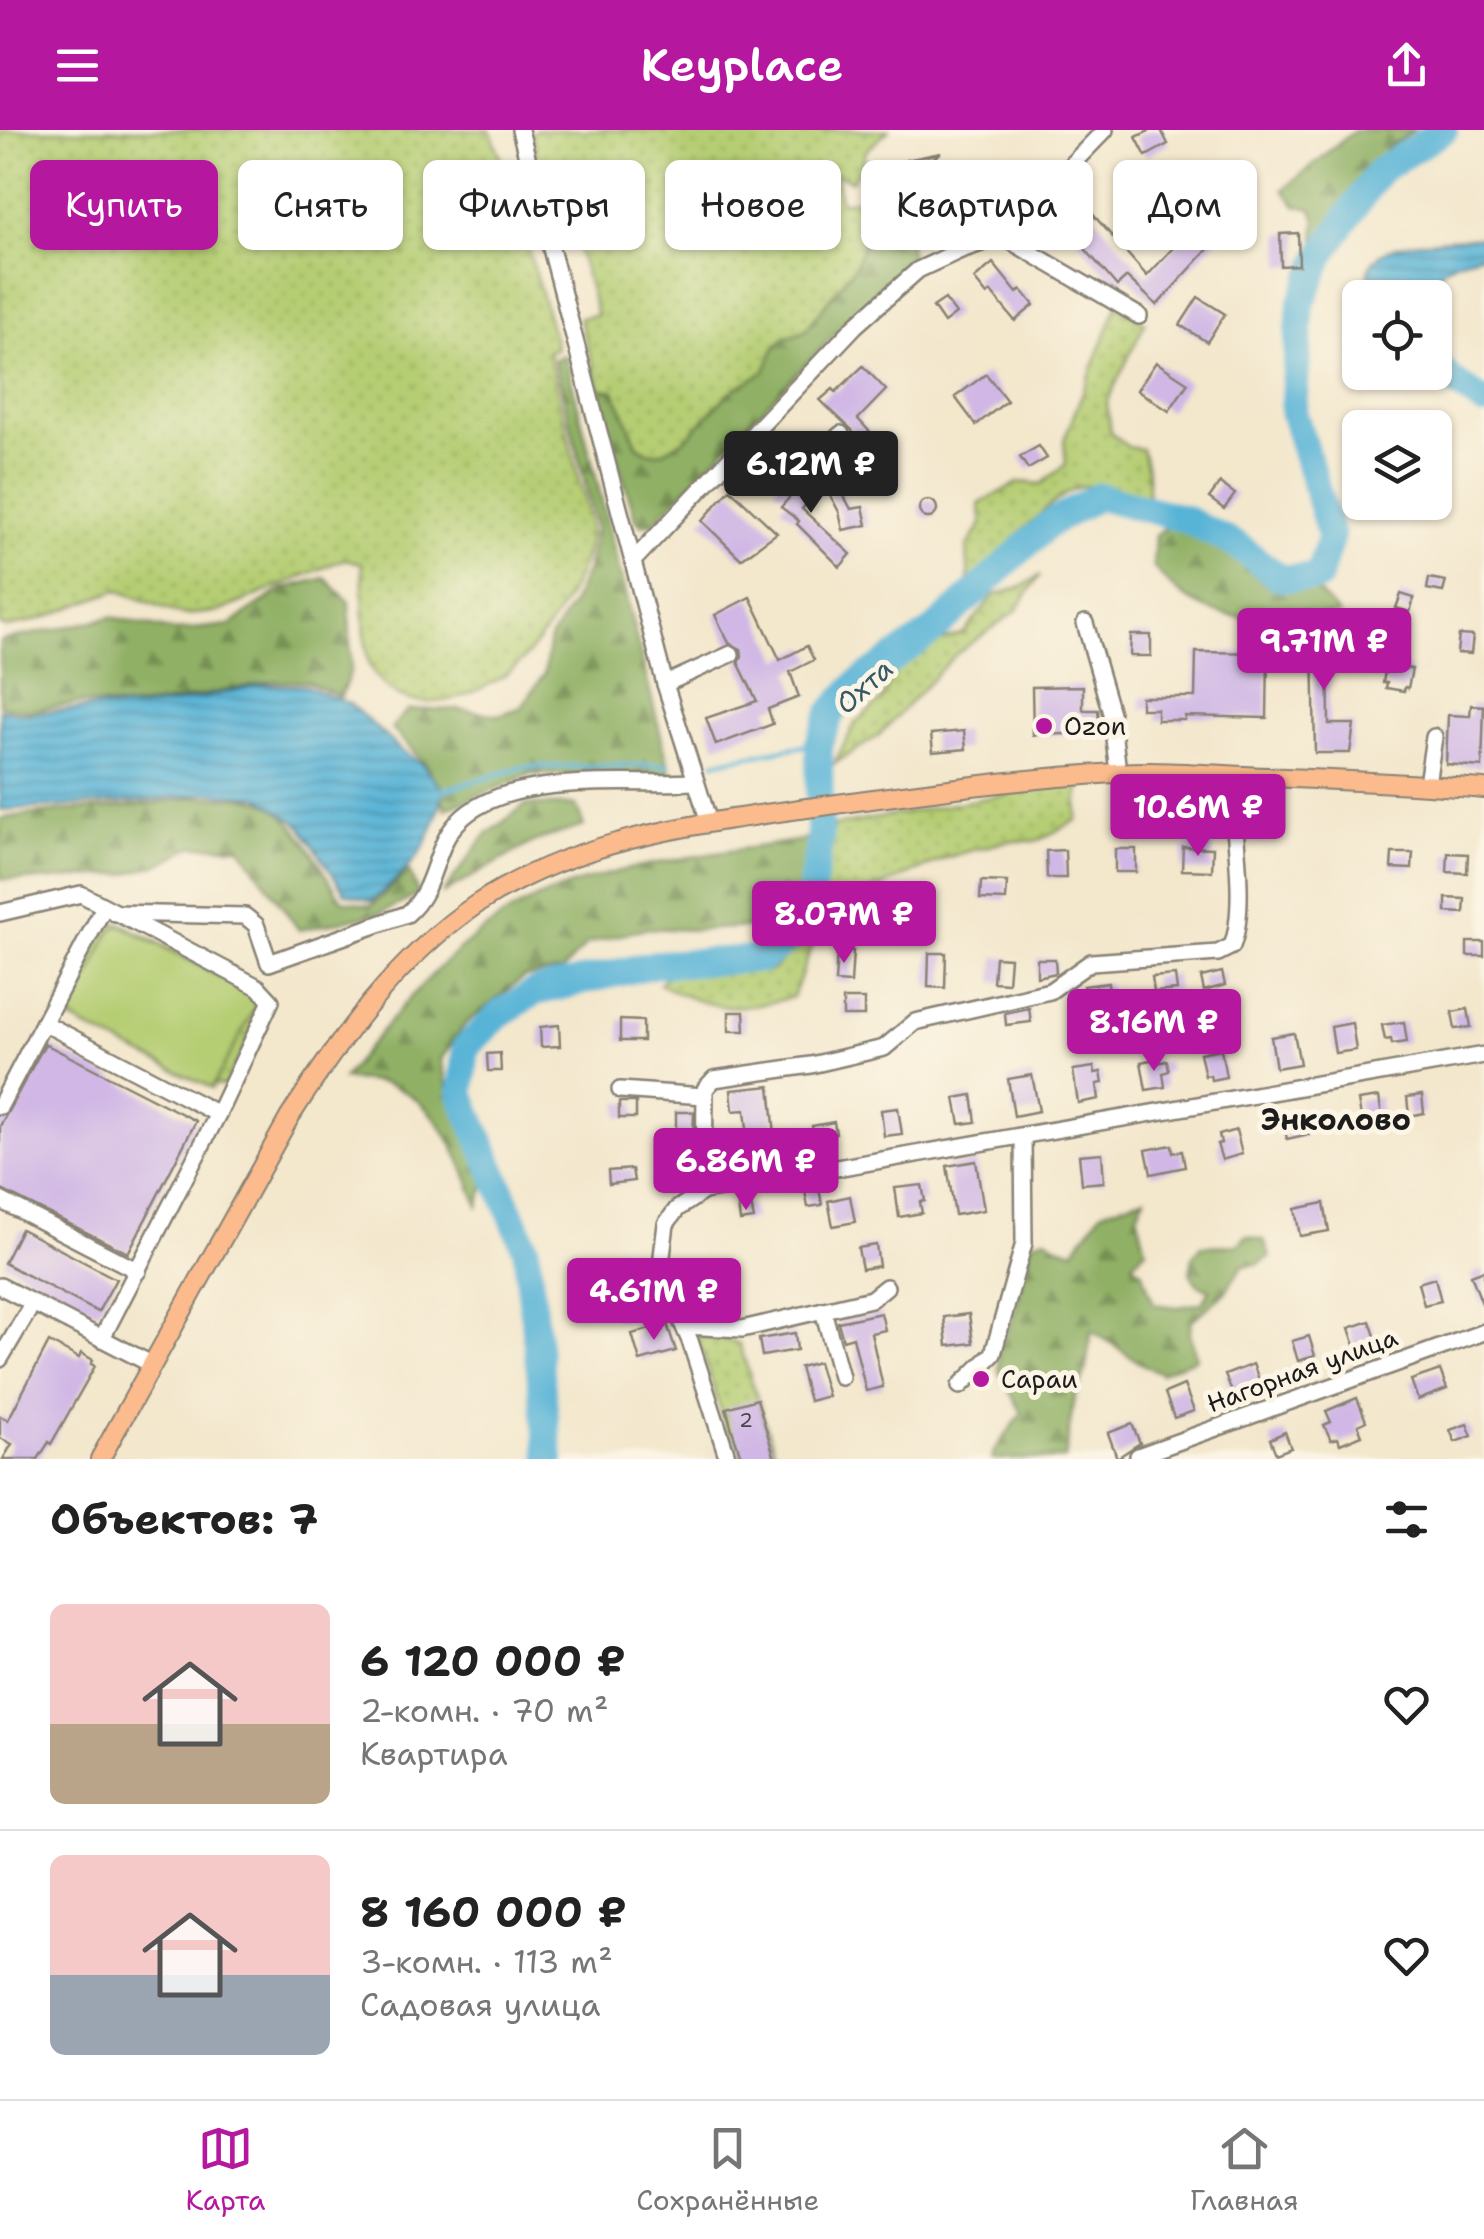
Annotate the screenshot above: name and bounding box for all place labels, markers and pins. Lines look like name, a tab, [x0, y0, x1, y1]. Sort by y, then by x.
pin: 6.12M ₽	[719, 431, 903, 516]
pin: 9.71M ₽	[1232, 608, 1416, 693]
place label: Ozon	[1064, 709, 1126, 743]
marker: Ozon	[1033, 715, 1055, 737]
pin: 10.6M ₽	[1106, 774, 1290, 859]
pin: 8.07M ₽	[752, 881, 936, 966]
pin: 8.16M ₽	[1062, 989, 1246, 1074]
pin: 6.86M ₽	[654, 1128, 838, 1213]
pin: 4.61M ₽	[562, 1258, 746, 1343]
place label: Сараи	[1001, 1362, 1078, 1396]
marker: Сараи	[970, 1368, 992, 1390]

